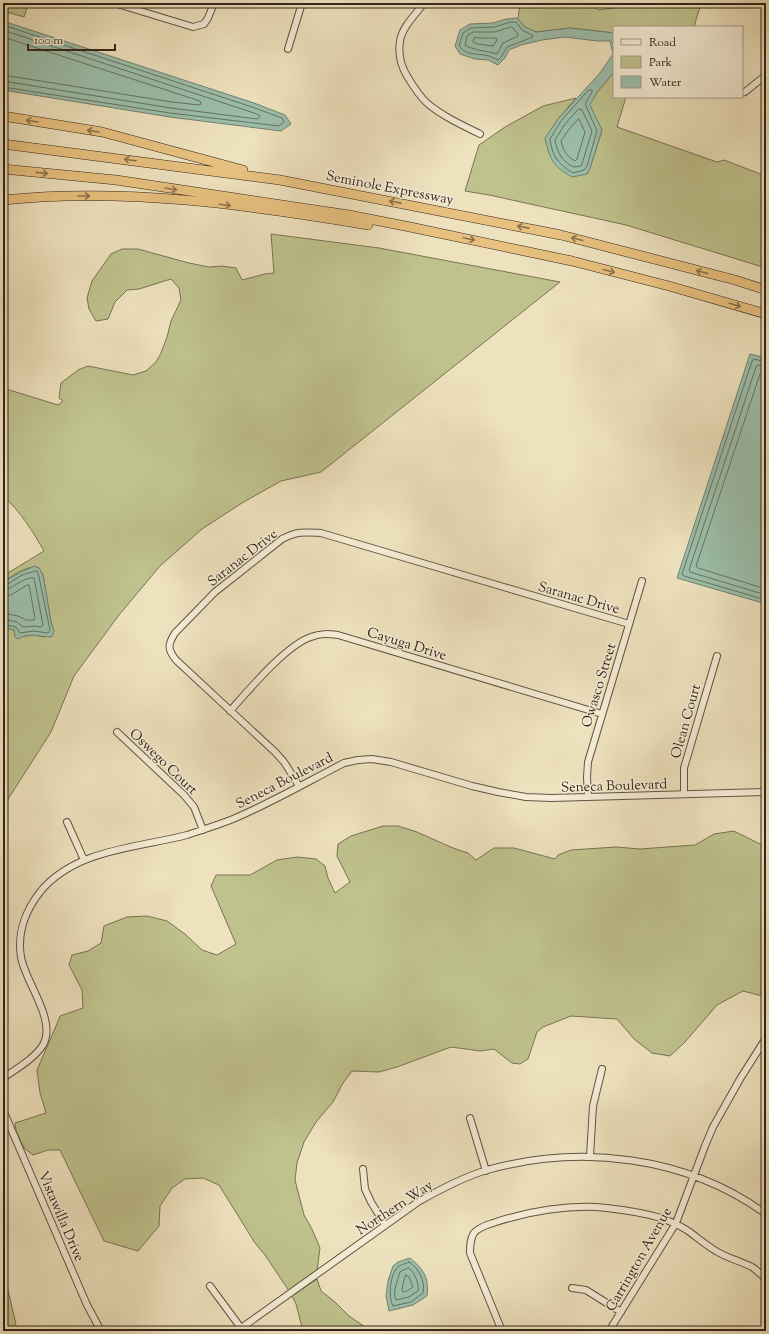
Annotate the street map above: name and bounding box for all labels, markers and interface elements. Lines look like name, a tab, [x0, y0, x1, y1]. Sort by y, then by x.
scale bar	[28, 26, 115, 52]
legend	[613, 26, 743, 98]
text: 100 m	[34, 32, 63, 50]
text: Road	[649, 34, 676, 52]
text: Park	[649, 54, 672, 72]
text: Water	[649, 74, 682, 92]
one-way arrow	[26, 117, 39, 125]
one-way arrow	[87, 127, 100, 135]
one-way arrow	[124, 156, 137, 164]
street label: Seminole Expressway	[324, 167, 455, 211]
one-way arrow	[35, 169, 48, 177]
one-way arrow	[164, 185, 177, 193]
one-way arrow	[77, 192, 90, 200]
one-way arrow	[389, 198, 402, 206]
one-way arrow	[218, 201, 231, 209]
one-way arrow	[516, 223, 529, 231]
one-way arrow	[571, 234, 584, 242]
one-way arrow	[462, 236, 475, 244]
one-way arrow	[695, 267, 708, 275]
one-way arrow	[603, 268, 616, 275]
one-way arrow	[728, 302, 741, 309]
street label: Saranac Drive	[204, 525, 282, 592]
street label: Saranac Drive	[535, 578, 622, 620]
street label: Cayuga Drive	[364, 623, 449, 667]
street label: Owasco Street	[578, 641, 622, 730]
street label: Olean Court	[667, 682, 707, 761]
street label: Oswego Court	[124, 725, 201, 800]
street label: Seneca Boulevard	[233, 749, 337, 815]
street label: Seneca Boulevard	[560, 775, 668, 799]
street label: Vistawilla Drive	[32, 1169, 88, 1265]
street label: Northern Way	[353, 1176, 437, 1241]
street label: Carrington Avenue	[602, 1204, 678, 1316]

